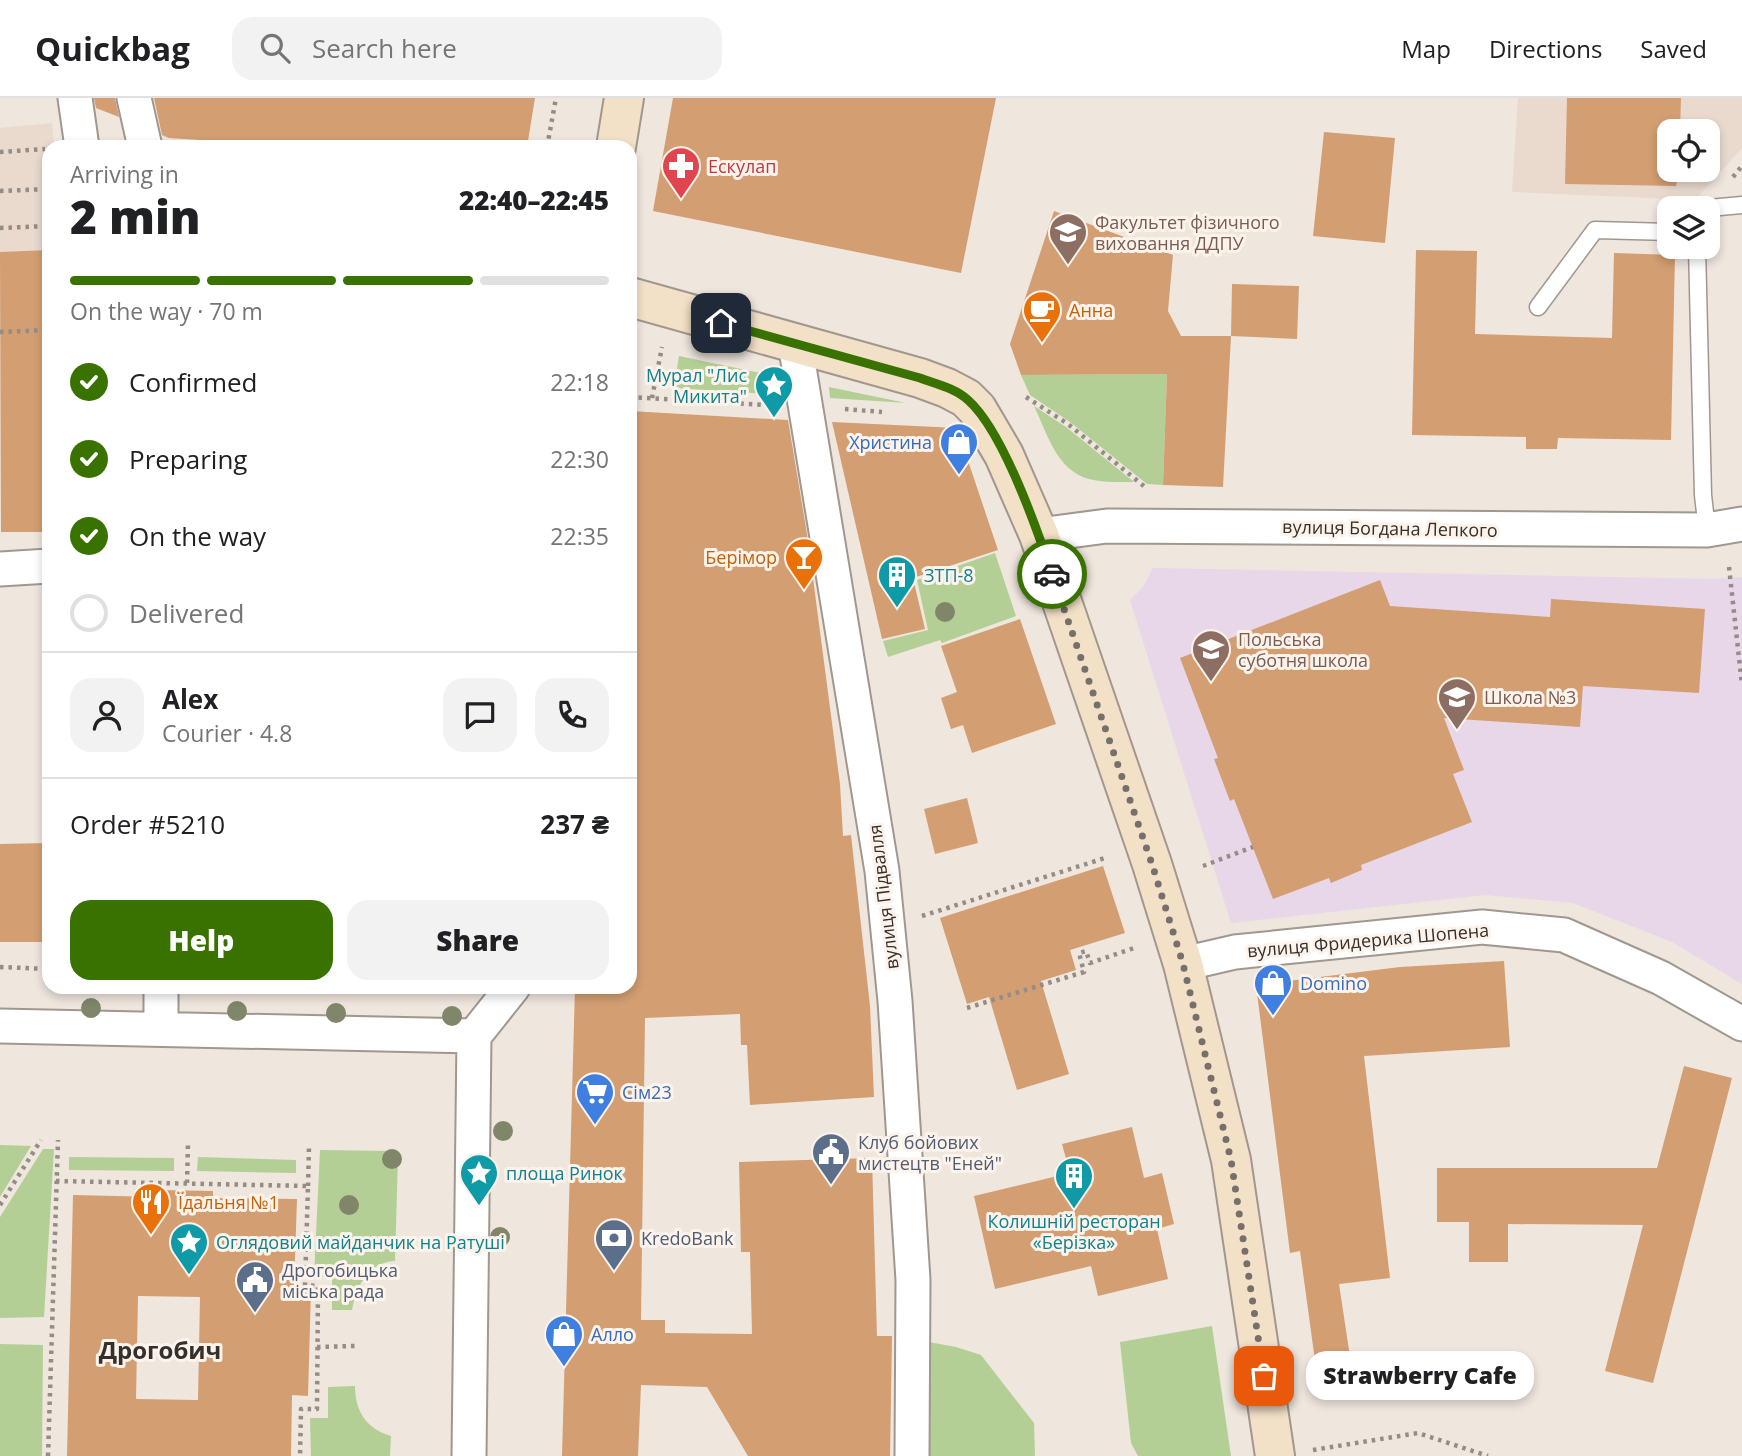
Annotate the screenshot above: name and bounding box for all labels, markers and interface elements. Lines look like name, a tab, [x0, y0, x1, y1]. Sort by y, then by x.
search box	[232, 17, 722, 80]
text: Quickbag	[35, 26, 190, 71]
icon: search	[256, 29, 294, 67]
text: Search here	[312, 30, 457, 66]
text: Map	[1401, 32, 1451, 65]
text: Directions	[1489, 32, 1602, 65]
text: Saved	[1640, 32, 1707, 65]
map controls	[1657, 119, 1720, 259]
button: locate	[1657, 119, 1720, 182]
pharmacy icon: Ескулап	[660, 145, 702, 200]
place label: Ескулап	[708, 154, 776, 178]
text: Arriving in	[70, 158, 179, 190]
text: 22:40–22:45	[459, 182, 609, 218]
text: 2 min	[70, 185, 201, 247]
button: layers	[1657, 196, 1720, 259]
place label: Факультет фізичного виховання ДДПУ	[1095, 210, 1280, 255]
school or university icon: Факультет фізичного виховання ДДПУ	[1047, 211, 1089, 266]
cafe icon: Анна	[1021, 289, 1063, 344]
pin	[691, 293, 751, 353]
text: On the way · 70 m	[70, 295, 263, 327]
place label: Анна	[1069, 298, 1113, 322]
icon: home	[702, 304, 740, 342]
icon: check	[70, 363, 108, 401]
place label: Мурал "Лис Микита"	[646, 363, 747, 408]
text: Confirmed	[129, 364, 257, 400]
place icon: Мурал "Лис Микита"	[753, 364, 795, 419]
text: 22:18	[550, 366, 609, 398]
shop icon: Христина	[938, 421, 980, 476]
place label: Христина	[849, 430, 932, 454]
icon: check	[70, 440, 108, 478]
text: Preparing	[129, 441, 247, 477]
text: 22:30	[550, 443, 609, 475]
street label: вулиця Богдана Лепкого	[1282, 514, 1498, 542]
icon: check	[70, 517, 108, 555]
text: On the way	[129, 518, 266, 554]
text: 22:35	[550, 520, 609, 552]
bar icon: Берімор	[783, 536, 825, 591]
courier	[1017, 539, 1087, 609]
place label: Берімор	[705, 545, 777, 569]
building icon: ЗТП-8	[876, 554, 918, 609]
icon: car	[1033, 555, 1071, 593]
place label: ЗТП-8	[924, 563, 974, 587]
text: Delivered	[129, 595, 244, 631]
place label: Польська суботня школа	[1238, 627, 1368, 672]
school or university icon: Польська суботня школа	[1190, 628, 1232, 683]
school or university icon: Школа №3	[1436, 676, 1478, 731]
button: person	[70, 678, 144, 752]
button: chat	[443, 678, 517, 752]
button: phone	[535, 678, 609, 752]
text: Alex	[162, 681, 218, 717]
place label: Школа №3	[1484, 685, 1576, 709]
text: Courier · 4.8	[162, 717, 292, 749]
text: Order #5210	[70, 806, 225, 842]
text: 237 ₴	[540, 806, 609, 842]
street label: вулиця Підвалля	[862, 823, 904, 971]
button: Help	[70, 900, 333, 980]
button: Share	[347, 900, 609, 980]
street label: вулиця Фридерика Шопена	[1246, 917, 1490, 963]
shop icon: Domino	[1252, 962, 1294, 1017]
place label: Domino	[1300, 971, 1367, 995]
supermarket icon: Сім23	[574, 1071, 616, 1126]
place label: Сім23	[622, 1080, 672, 1104]
place label: Клуб бойових мистецтв "Еней"	[858, 1130, 1002, 1175]
public building icon: Клуб бойових мистецтв "Еней"	[810, 1131, 852, 1186]
place icon: площа Ринок	[458, 1152, 500, 1207]
building icon: Колишній ресторан «Берізка»	[1053, 1155, 1095, 1210]
place label: площа Ринок	[506, 1161, 624, 1185]
restaurant icon: Їдальня №1	[130, 1181, 172, 1236]
place label: Їдальня №1	[178, 1190, 279, 1214]
place label: Колишній ресторан «Берізка»	[987, 1209, 1161, 1254]
bank icon: KredoBank	[593, 1217, 635, 1272]
place icon: Оглядовий майданчик на Ратуші	[168, 1221, 210, 1276]
place label: KredoBank	[641, 1226, 734, 1250]
place label: Оглядовий майданчик на Ратуші	[216, 1230, 505, 1254]
place label: Дрогобицька міська рада	[282, 1258, 398, 1303]
public building icon: Дрогобицька міська рада	[234, 1259, 276, 1314]
shop icon: Алло	[543, 1313, 585, 1368]
place label: Алло	[591, 1322, 634, 1346]
district label: Дрогобич	[99, 1333, 221, 1366]
pin	[1234, 1346, 1294, 1406]
callout: Strawberry Cafe	[1306, 1352, 1534, 1400]
icon: bag	[1245, 1357, 1283, 1395]
text: Strawberry Cafe	[1323, 1359, 1517, 1391]

